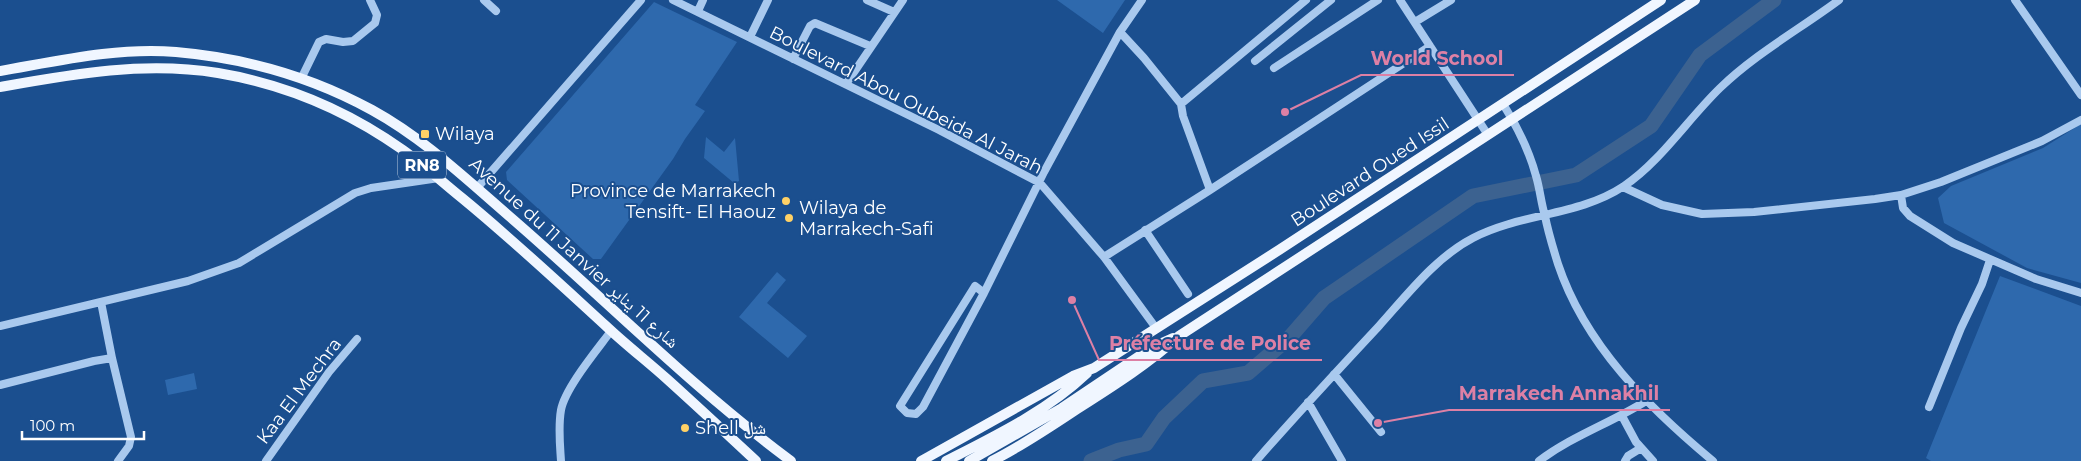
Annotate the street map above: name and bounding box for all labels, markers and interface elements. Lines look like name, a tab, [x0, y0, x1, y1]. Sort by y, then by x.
street label: Boulevard Abou Oubeida Al Jarah	[766, 21, 1046, 179]
callout: World School	[1361, 41, 1514, 75]
text: World School	[1371, 47, 1503, 70]
street label: Boulevard Oued Issil	[1287, 113, 1453, 231]
place label: Wilaya	[435, 123, 495, 145]
marker: Wilaya	[419, 128, 431, 140]
road number: RN8	[398, 152, 446, 178]
street label: Avenue du 11 Janvier شارع 11 يناير	[465, 153, 683, 353]
place label: Province de Marrakech Tensift- El Haouz	[570, 180, 776, 223]
marker: Province de Marrakech Tensift- El Haouz	[780, 195, 792, 207]
place label: Wilaya de Marrakech-Safi	[799, 197, 934, 240]
marker: Wilaya de Marrakech-Safi	[783, 212, 795, 224]
callout: Préfecture de Police	[1099, 326, 1322, 360]
text: Préfecture de Police	[1109, 332, 1311, 355]
street label: Kaa El Mechra	[252, 333, 346, 449]
callout: Marrakech Annakhil	[1449, 376, 1670, 410]
text: Marrakech Annakhil	[1459, 382, 1659, 405]
scale bar	[22, 408, 145, 440]
text: 100 m	[30, 416, 75, 435]
place label: Shell شل	[695, 417, 766, 439]
marker: Shell شل	[679, 422, 691, 434]

